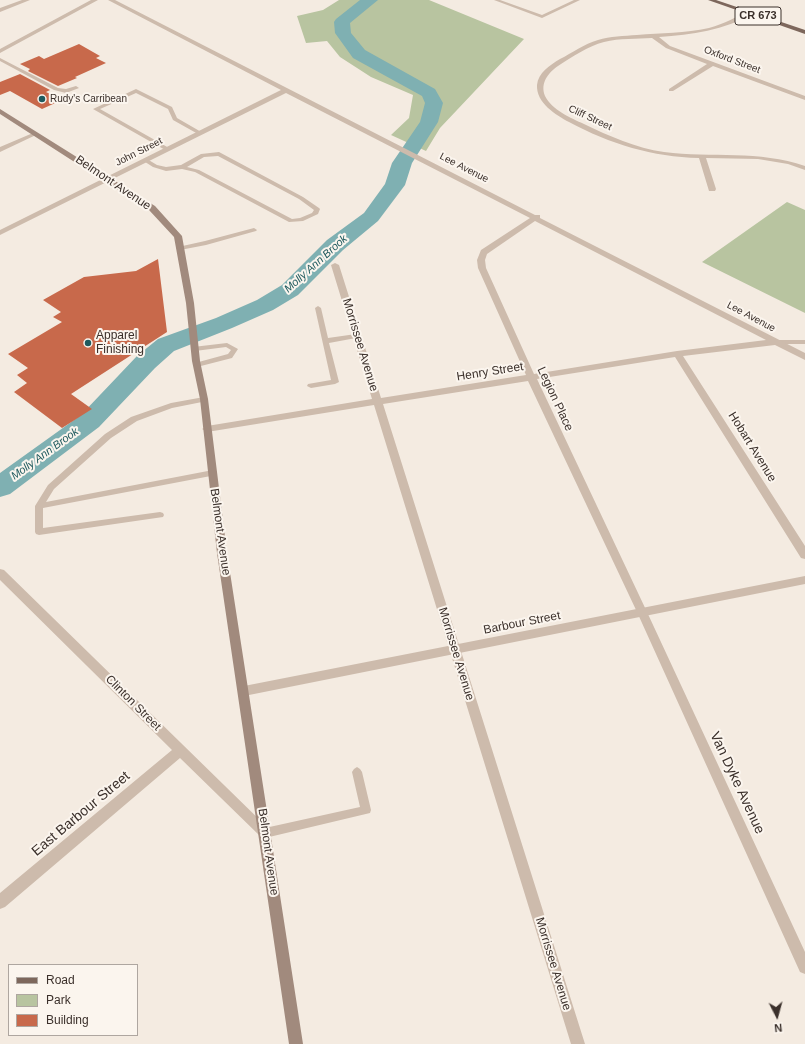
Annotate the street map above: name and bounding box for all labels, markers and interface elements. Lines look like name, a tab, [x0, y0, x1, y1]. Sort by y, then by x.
road number: CR 673	[735, 7, 781, 25]
street label: Oxford Street	[702, 44, 762, 76]
place label: Rudy's Carribean	[50, 93, 127, 105]
marker: Rudy's Carribean	[37, 94, 47, 104]
street label: Cliff Street	[566, 103, 614, 133]
street label: John Street	[113, 135, 165, 169]
street label: Lee Avenue	[438, 151, 490, 185]
street label: Belmont Avenue	[73, 152, 153, 214]
water label: Molly Ann Brook	[282, 232, 350, 296]
street label: Morrissee Avenue	[339, 297, 381, 393]
street label: Lee Avenue	[725, 299, 777, 335]
place label: Apparel Finishing	[96, 329, 144, 357]
marker: Apparel Finishing	[83, 338, 93, 348]
street label: Henry Street	[456, 360, 524, 384]
street label: Legion Place	[534, 365, 576, 433]
street label: Hobart Avenue	[725, 409, 779, 485]
water label: Molly Ann Brook	[9, 425, 81, 483]
street label: Belmont Avenue	[207, 488, 233, 576]
street label: Morrissee Avenue	[435, 606, 477, 702]
street label: Barbour Street	[482, 608, 562, 638]
street label: Clinton Street	[102, 672, 164, 734]
street label: Van Dyke Avenue	[706, 729, 768, 837]
street label: East Barbour Street	[29, 768, 133, 860]
street label: Belmont Avenue	[255, 808, 281, 896]
street label: Morrissee Avenue	[532, 916, 574, 1012]
legend	[8, 964, 138, 1036]
text: Road	[46, 973, 75, 987]
text: Park	[46, 993, 71, 1007]
north arrow	[757, 996, 797, 1036]
text: Building	[46, 1013, 89, 1027]
text: N	[774, 1022, 783, 1034]

